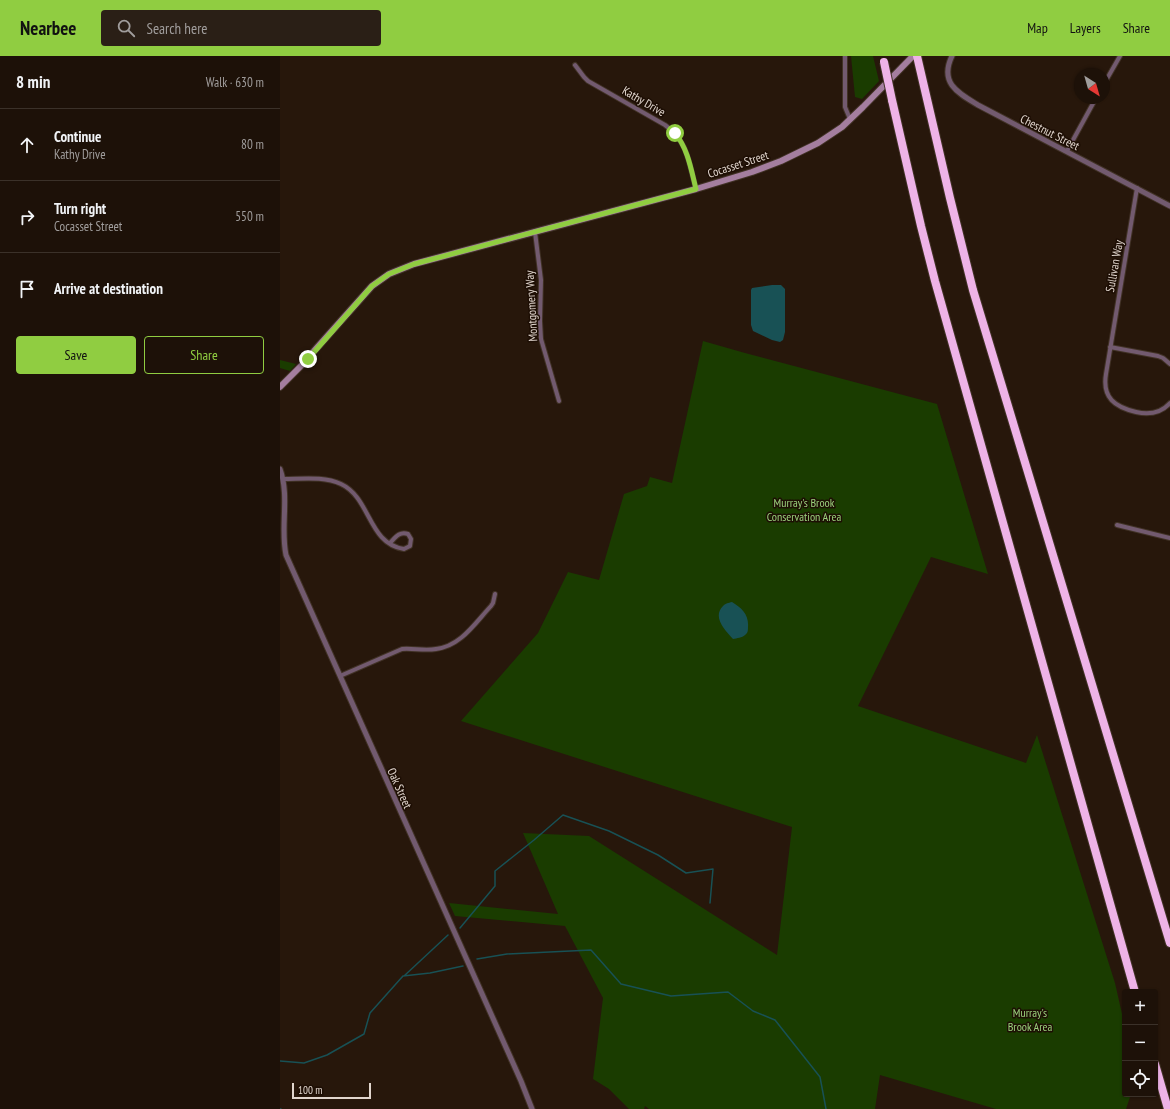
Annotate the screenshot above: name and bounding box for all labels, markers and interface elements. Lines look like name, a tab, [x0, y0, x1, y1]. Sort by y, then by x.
search box	[101, 10, 381, 46]
text: Nearbee	[20, 16, 77, 40]
icon: search	[115, 17, 137, 39]
text: Search here	[147, 19, 207, 38]
text: Map	[1027, 19, 1048, 37]
text: Layers	[1070, 19, 1101, 37]
text: Share	[1123, 19, 1150, 37]
north arrow	[1074, 68, 1110, 104]
text: 8 min	[16, 71, 50, 93]
text: Walk · 630 m	[206, 74, 264, 91]
street label: Kathy Drive	[620, 83, 668, 119]
street label: Chestnut Street	[1018, 111, 1083, 154]
route start	[666, 124, 684, 142]
text: Continue	[54, 127, 101, 146]
icon: ahead	[16, 134, 38, 156]
text: 80 m	[241, 136, 264, 153]
text: Kathy Drive	[54, 146, 106, 163]
street label: Cocasset Street	[706, 147, 771, 181]
text: Turn right	[54, 199, 106, 218]
icon: right	[16, 206, 38, 228]
text: 550 m	[235, 208, 264, 225]
text: Cocasset Street	[54, 218, 122, 235]
street label: Sullivan Way	[1102, 238, 1126, 293]
street label: Montgomery Way	[522, 270, 540, 342]
icon: arrive	[16, 278, 38, 300]
text: Arrive at destination	[54, 279, 163, 298]
button: Save	[16, 336, 136, 374]
button: Share	[144, 336, 264, 374]
route end	[299, 350, 317, 368]
park label: Murray's Brook Conservation Area	[767, 495, 842, 524]
street label: Oak Street	[384, 765, 416, 811]
map controls	[1122, 989, 1158, 1097]
button: +	[1122, 989, 1158, 1025]
park label: Murray's Brook Area	[1008, 1005, 1053, 1034]
button: −	[1122, 1025, 1158, 1061]
button: locate	[1122, 1061, 1158, 1097]
scale bar	[292, 1081, 371, 1100]
text: 100 m	[298, 1083, 322, 1097]

